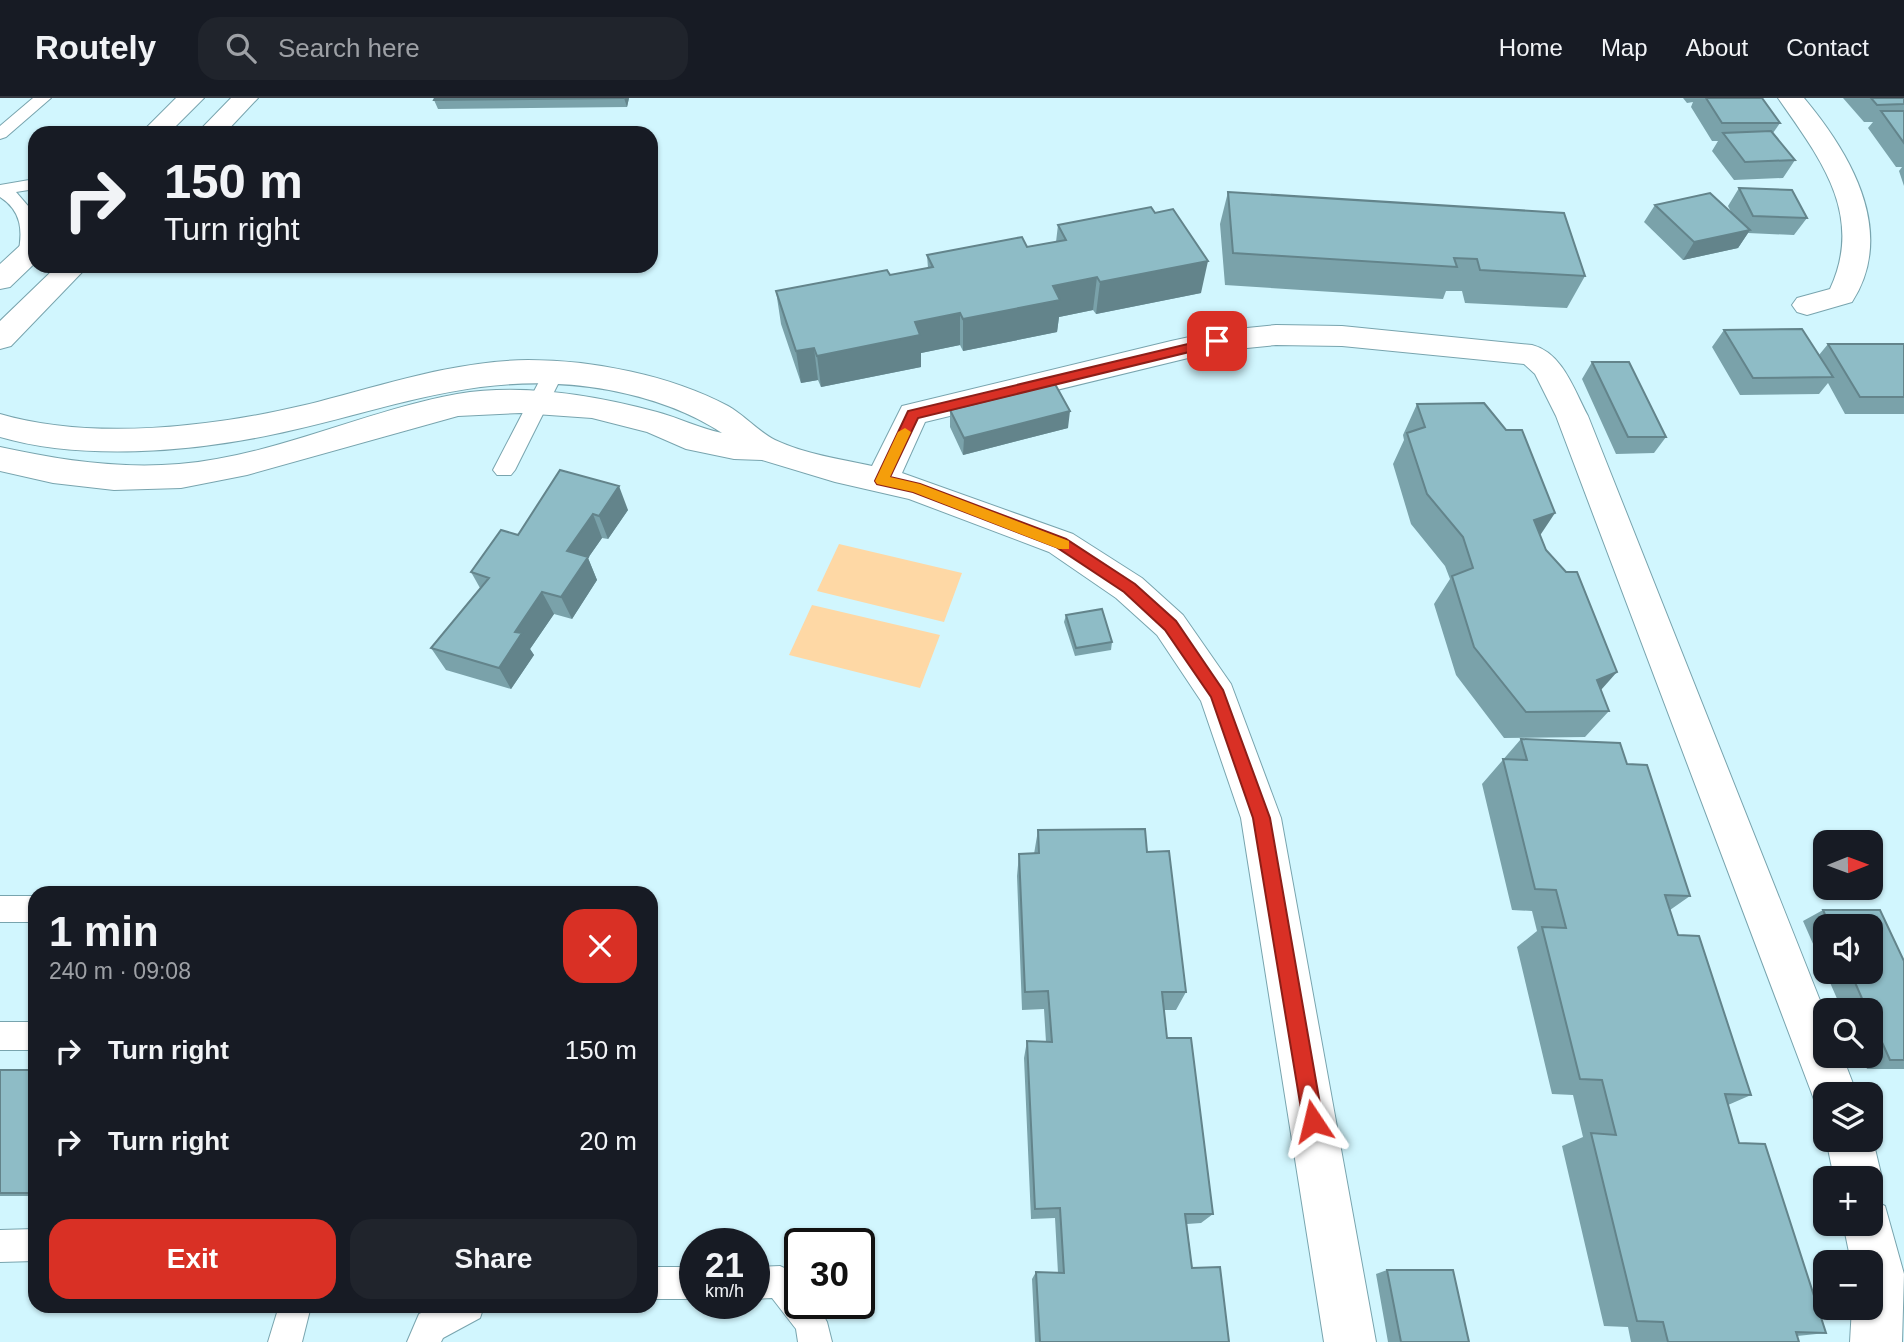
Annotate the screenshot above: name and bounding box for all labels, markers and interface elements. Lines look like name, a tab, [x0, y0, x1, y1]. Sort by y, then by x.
search box	[198, 17, 688, 80]
text: Routely	[35, 29, 156, 66]
icon: search	[222, 29, 260, 67]
text: Search here	[278, 33, 420, 63]
text: Home	[1499, 34, 1563, 61]
text: Map	[1601, 34, 1648, 61]
text: About	[1686, 34, 1748, 61]
text: Contact	[1786, 34, 1869, 61]
icon: right	[49, 154, 140, 245]
text: 150 m	[164, 154, 303, 208]
text: Turn right	[164, 211, 300, 247]
pin	[1187, 311, 1247, 371]
icon: arrive	[1198, 322, 1236, 360]
north arrow	[1813, 830, 1883, 900]
map controls	[1813, 830, 1883, 1320]
text: 1 min	[49, 908, 159, 955]
button: close	[563, 909, 637, 983]
button: sound	[1813, 914, 1883, 984]
text: 240 m · 09:08	[49, 958, 191, 984]
button: search	[1813, 998, 1883, 1068]
icon: right	[49, 1032, 87, 1070]
text: Turn right	[108, 1035, 229, 1065]
text: 150 m	[565, 1035, 637, 1065]
button: layers	[1813, 1082, 1883, 1152]
position arrow	[1276, 1084, 1350, 1158]
icon: right	[49, 1123, 87, 1161]
text: Turn right	[108, 1126, 229, 1156]
text: 20 m	[579, 1126, 637, 1156]
button: +	[1813, 1166, 1883, 1236]
button: Exit	[49, 1219, 336, 1299]
button: Share	[350, 1219, 637, 1299]
speed limit sign: 30	[784, 1228, 875, 1319]
text: 21	[705, 1245, 744, 1284]
button: −	[1813, 1250, 1883, 1320]
text: km/h	[705, 1281, 744, 1301]

